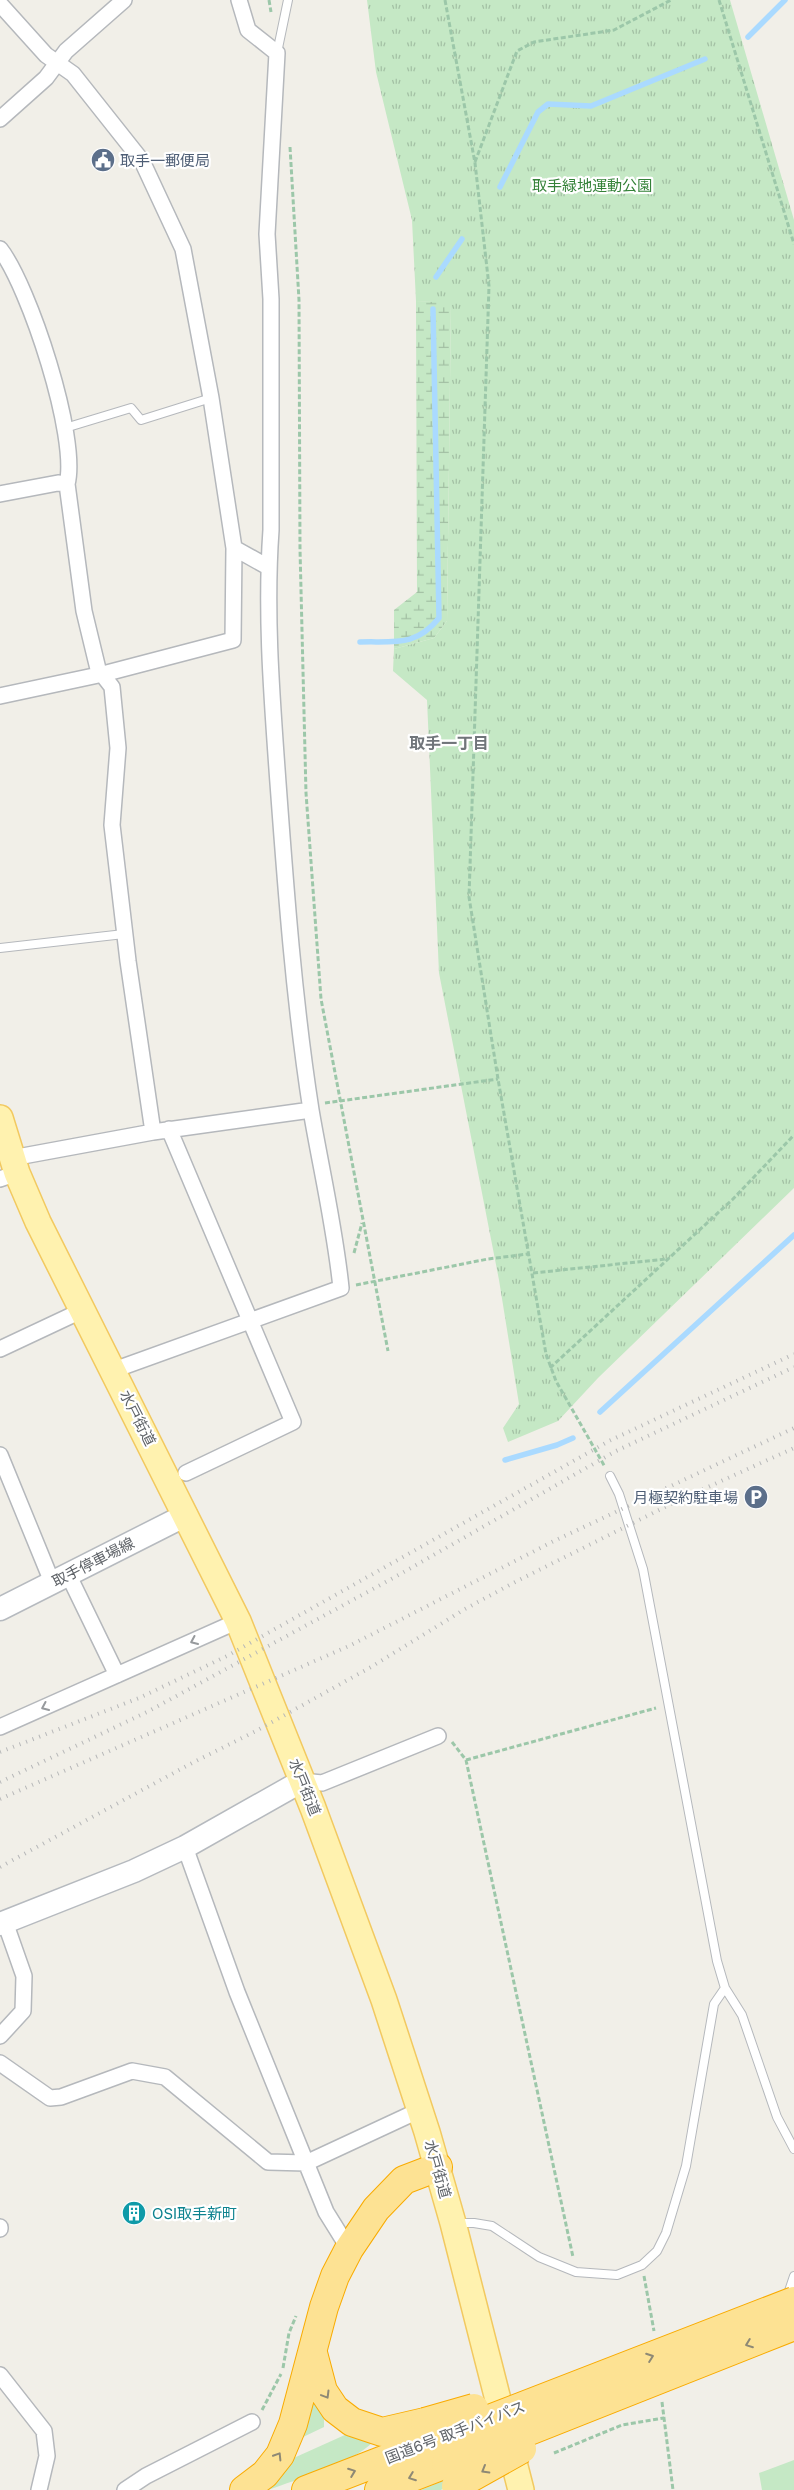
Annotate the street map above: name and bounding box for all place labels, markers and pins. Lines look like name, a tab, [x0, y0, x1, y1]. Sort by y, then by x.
public building icon: 取手一郵便局	[90, 147, 116, 173]
place label: 取手一郵便局	[120, 151, 210, 170]
parking icon: 月極契約駐車場	[743, 1484, 769, 1510]
place label: 月極契約駐車場	[633, 1488, 738, 1507]
building icon: OSI取手新町	[121, 2200, 147, 2226]
place label: OSI取手新町	[152, 2204, 237, 2223]

